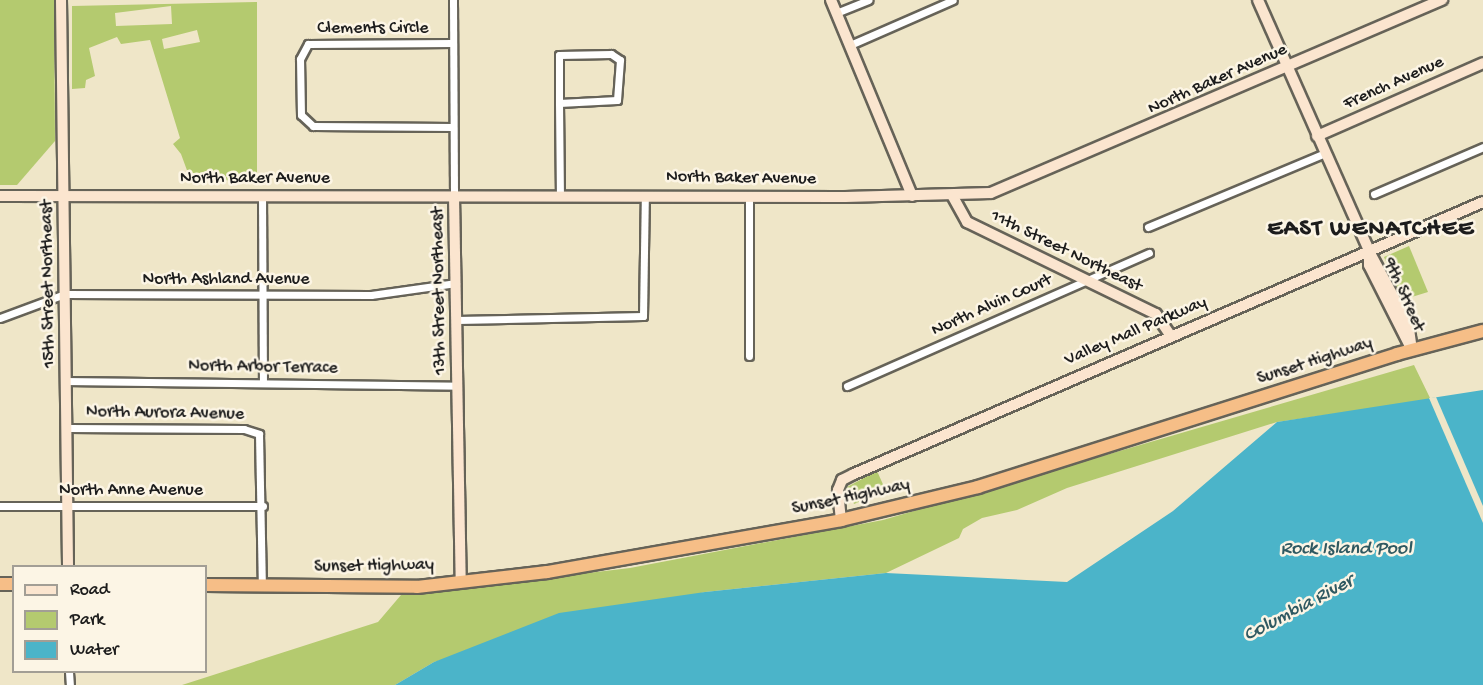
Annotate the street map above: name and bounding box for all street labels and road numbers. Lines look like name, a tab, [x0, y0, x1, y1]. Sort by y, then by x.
street label: Clements Circle	[317, 18, 429, 40]
street label: North Baker Avenue	[1145, 40, 1291, 120]
street label: French Avenue	[1340, 52, 1448, 116]
street label: North Baker Avenue	[666, 167, 816, 191]
street label: North Baker Avenue	[180, 168, 330, 190]
street label: 15th Street Northeast	[37, 200, 61, 368]
street label: 11th Street Northeast	[987, 206, 1145, 298]
street label: 13th Street Northeast	[428, 207, 452, 375]
street label: 9th Street	[1377, 255, 1429, 335]
street label: North Ashland Avenue	[142, 269, 310, 291]
street label: North Alvin Court	[929, 270, 1055, 342]
street label: Valley Mall Parkway	[1062, 292, 1210, 372]
street label: Sunset Highway	[1255, 333, 1375, 391]
street label: North Arbor Terrace	[188, 356, 338, 380]
street label: North Aurora Avenue	[86, 402, 244, 426]
street label: Sunset Highway	[790, 475, 912, 521]
street label: North Anne Avenue	[59, 480, 203, 502]
street label: Sunset Highway	[314, 555, 434, 579]

